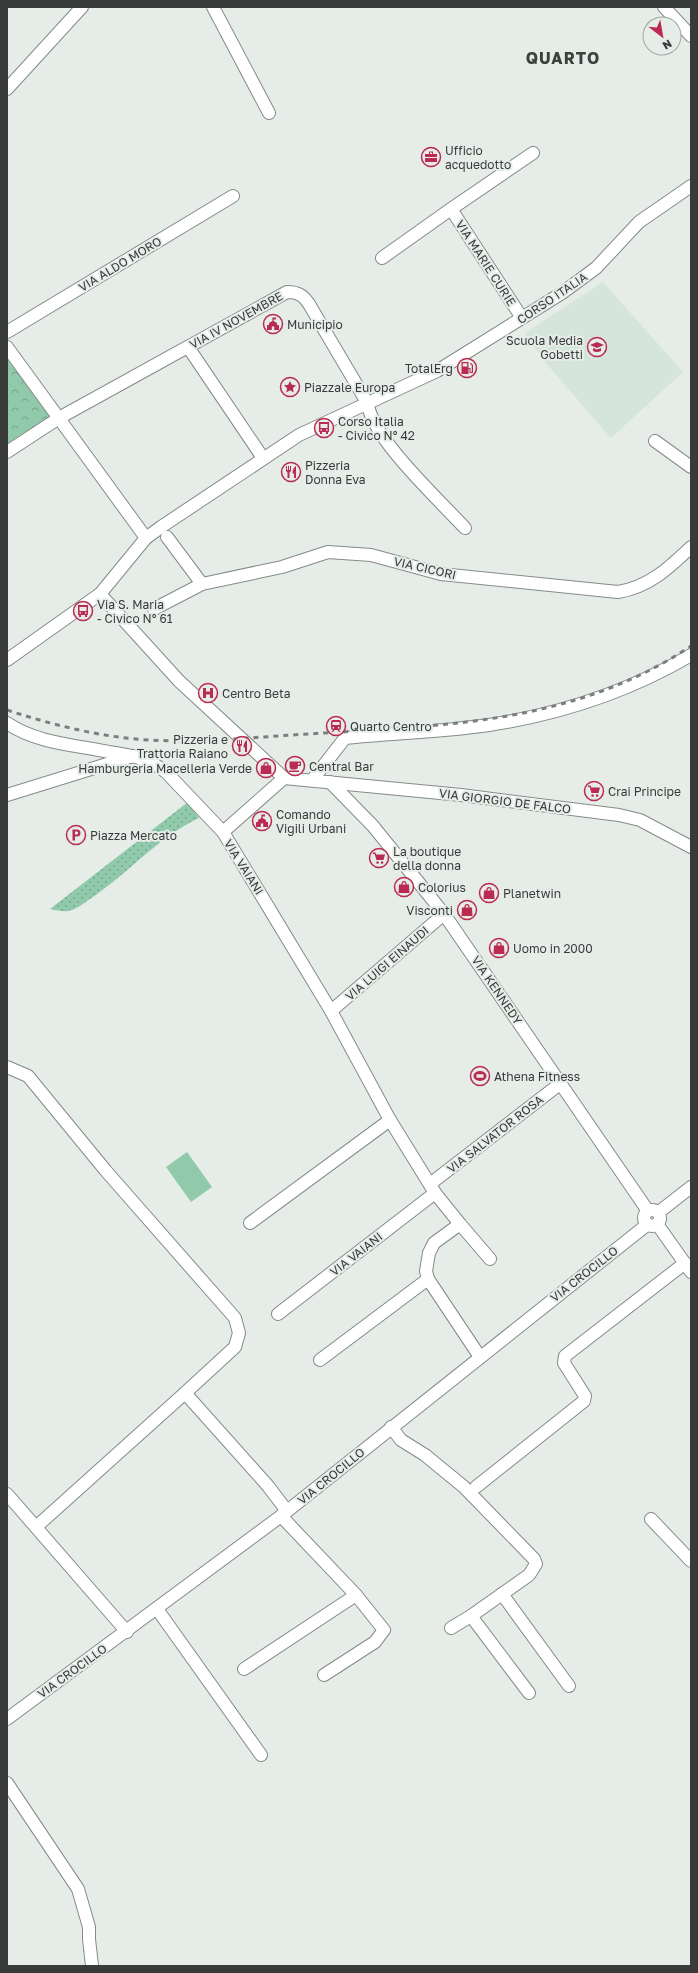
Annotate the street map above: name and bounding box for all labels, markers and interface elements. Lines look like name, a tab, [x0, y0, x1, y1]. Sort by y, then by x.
north arrow	[642, 16, 682, 56]
text: N	[660, 37, 674, 53]
district label: QUARTO	[526, 48, 600, 68]
place label: Ufficio acquedotto	[445, 143, 511, 172]
office icon: Ufficio acquedotto	[420, 146, 442, 168]
street label: VIA MARIE CURIE	[453, 217, 519, 309]
street label: VIA ALDO MORO	[76, 233, 164, 295]
street label: CORSO ITALIA	[514, 269, 590, 327]
street label: VIA IV NOVEMBRE	[187, 288, 285, 352]
public building icon: Municipio	[262, 313, 284, 335]
place label: Municipio	[287, 317, 343, 332]
place label: Scuola Media Gobetti	[506, 333, 583, 362]
school or university icon: Scuola Media Gobetti	[586, 336, 608, 358]
fuel station icon: TotalErg	[456, 357, 478, 379]
place label: TotalErg	[405, 361, 453, 376]
place icon: Piazzale Europa	[279, 376, 301, 398]
place label: Piazzale Europa	[304, 380, 395, 395]
place label: Corso Italia - Civico N° 42	[338, 414, 415, 443]
bus stop icon: Corso Italia - Civico N° 42	[313, 417, 335, 439]
place label: Pizzeria Donna Eva	[305, 458, 365, 487]
restaurant icon: Pizzeria Donna Eva	[280, 461, 302, 483]
street label: VIA CICORI	[392, 554, 458, 582]
place label: Via S. Maria - Civico N° 61	[97, 597, 173, 626]
bus stop icon: Via S. Maria - Civico N° 61	[72, 600, 94, 622]
hospital icon: Centro Beta	[197, 682, 219, 704]
place label: Centro Beta	[222, 686, 291, 701]
station icon: Quarto Centro	[325, 715, 347, 737]
place label: Quarto Centro	[350, 719, 432, 734]
place label: Pizzeria e Trattoria Raiano	[137, 732, 228, 761]
restaurant icon: Pizzeria e Trattoria Raiano	[231, 735, 253, 757]
cafe icon: Central Bar	[284, 755, 306, 777]
shop icon: Hamburgeria Macelleria Verde	[255, 757, 277, 779]
place label: Central Bar	[309, 759, 374, 774]
place label: Hamburgeria Macelleria Verde	[78, 761, 252, 776]
supermarket icon: Crai Principe	[583, 780, 605, 802]
place label: Crai Principe	[608, 784, 681, 799]
street label: VIA GIORGIO DE FALCO	[438, 785, 572, 817]
place label: Comando Vigili Urbani	[276, 807, 346, 836]
public building icon: Comando Vigili Urbani	[251, 810, 273, 832]
parking icon: Piazza Mercato	[65, 824, 87, 846]
place label: Piazza Mercato	[90, 828, 177, 843]
street label: VIA VAIANI	[221, 837, 267, 897]
place label: La boutique della donna	[393, 844, 461, 873]
supermarket icon: La boutique della donna	[368, 847, 390, 869]
shop icon: Colorius	[393, 876, 415, 898]
place label: Colorius	[418, 880, 466, 895]
shop icon: Planetwin	[478, 882, 500, 904]
place label: Planetwin	[503, 886, 561, 901]
shop icon: Visconti	[456, 899, 478, 921]
place label: Visconti	[406, 903, 453, 918]
street label: VIA LUIGI EINAUDI	[342, 923, 432, 1003]
shop icon: Uomo in 2000	[488, 937, 510, 959]
place label: Uomo in 2000	[513, 941, 593, 956]
street label: VIA KENNEDY	[468, 953, 526, 1028]
sports icon: Athena Fitness	[469, 1065, 491, 1087]
place label: Athena Fitness	[494, 1069, 580, 1084]
street label: VIA SALVATOR ROSA	[444, 1092, 546, 1176]
street label: VIA VAIANI	[327, 1229, 385, 1279]
street label: VIA CROCILLO	[547, 1243, 621, 1305]
street label: VIA CROCILLO	[294, 1444, 368, 1508]
street label: VIA CROCILLO	[34, 1641, 110, 1701]

